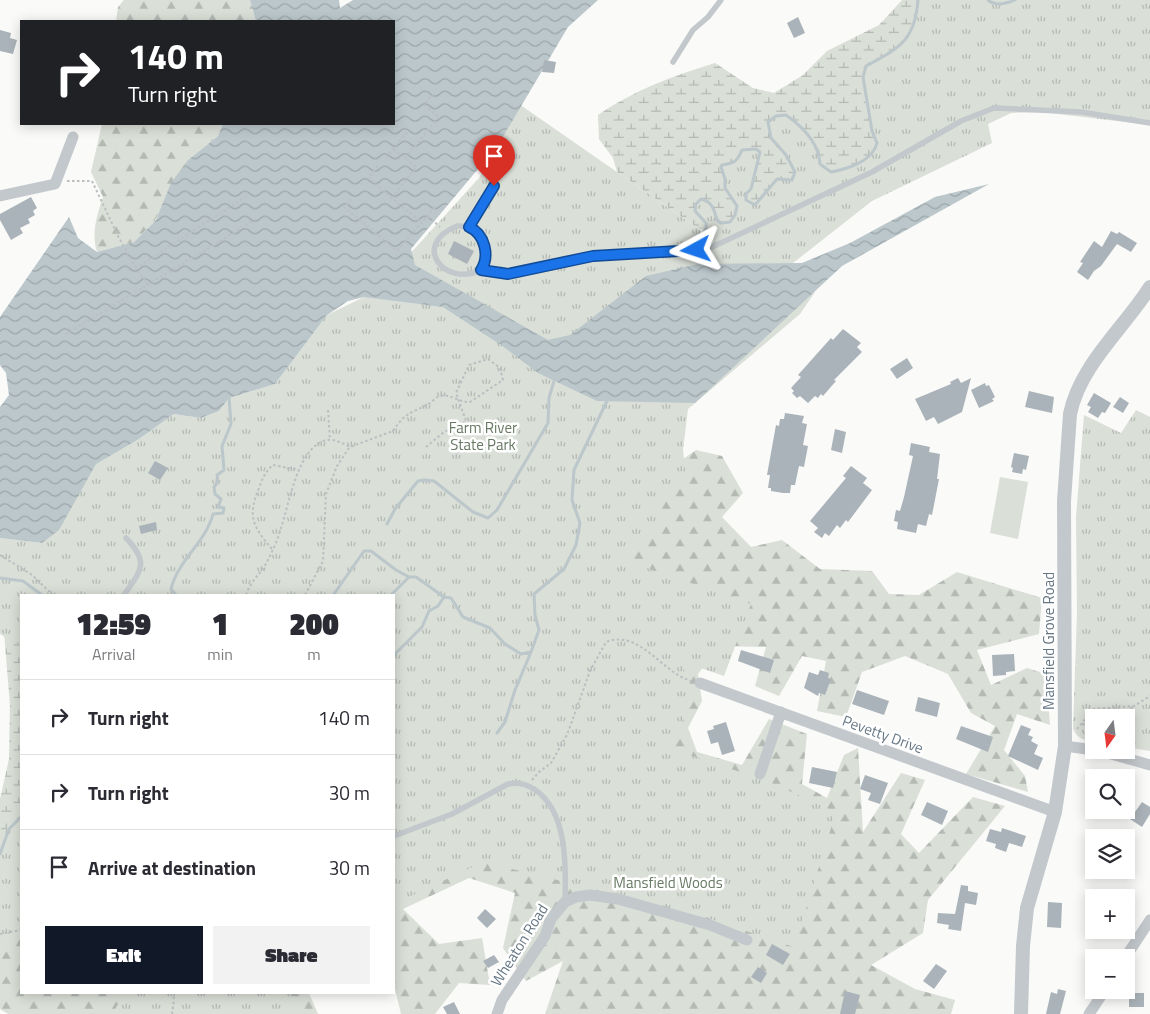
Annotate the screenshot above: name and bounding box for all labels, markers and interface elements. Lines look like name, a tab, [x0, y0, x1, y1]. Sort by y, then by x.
text: 140 m	[128, 29, 224, 83]
icon: right	[45, 40, 110, 105]
text: Turn right	[128, 77, 217, 111]
pin	[473, 135, 515, 186]
icon: arrive	[480, 142, 508, 170]
position arrow	[669, 223, 721, 275]
park label: Farm River State Park	[449, 416, 517, 456]
street label: Mansfield Grove Road	[1037, 572, 1060, 710]
text: 12:59	[76, 601, 151, 647]
text: 1	[212, 601, 228, 647]
text: 200	[289, 601, 339, 647]
text: Arrival	[92, 642, 135, 666]
text: min	[207, 642, 233, 666]
text: m	[307, 642, 321, 666]
icon: right	[45, 703, 73, 731]
text: Turn right	[88, 703, 169, 732]
text: 140 m	[318, 703, 370, 732]
street label: Pevetty Drive	[839, 709, 927, 759]
north arrow	[1085, 709, 1135, 759]
map controls	[1085, 709, 1135, 999]
button: search	[1085, 769, 1135, 819]
icon: right	[45, 778, 73, 806]
text: Turn right	[88, 778, 169, 807]
text: 30 m	[329, 778, 370, 807]
button: layers	[1085, 829, 1135, 879]
icon: arrive	[45, 853, 73, 881]
text: Arrive at destination	[88, 853, 256, 882]
text: 30 m	[329, 853, 370, 882]
park label: Mansfield Woods	[613, 871, 723, 894]
button: +	[1085, 889, 1135, 939]
street label: Wheaton Road	[484, 899, 554, 991]
button: Exit	[45, 926, 203, 984]
button: Share	[213, 926, 370, 984]
button: −	[1085, 949, 1135, 999]

